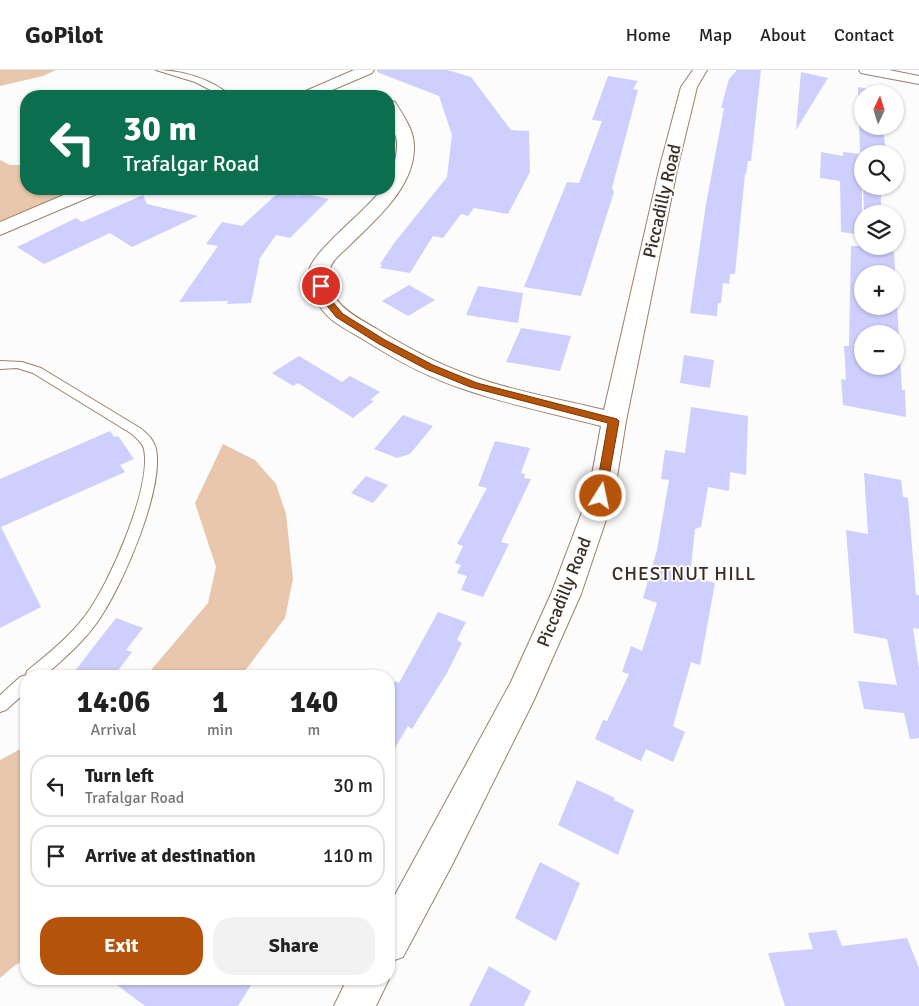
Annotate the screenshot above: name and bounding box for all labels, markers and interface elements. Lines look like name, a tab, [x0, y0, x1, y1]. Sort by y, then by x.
text: GoPilot	[25, 20, 103, 50]
text: Home	[626, 24, 671, 46]
text: Map	[699, 24, 732, 46]
text: About	[760, 24, 806, 46]
text: Contact	[834, 24, 894, 46]
north arrow	[854, 85, 904, 135]
map controls	[854, 85, 904, 375]
text: 30 m	[123, 107, 197, 150]
icon: left	[40, 110, 105, 175]
street label: Piccadilly Road	[638, 142, 686, 260]
button: search	[854, 145, 904, 195]
text: Trafalgar Road	[123, 150, 260, 177]
button: layers	[854, 205, 904, 255]
pin	[300, 265, 342, 307]
button: +	[854, 265, 904, 315]
icon: arrive	[307, 272, 335, 300]
button: −	[854, 325, 904, 375]
position arrow	[574, 469, 626, 521]
street label: Piccadilly Road	[532, 534, 596, 650]
district label: CHESTNUT HILL	[612, 562, 756, 586]
text: 14:06	[77, 684, 150, 721]
text: 1	[212, 684, 228, 721]
text: 140	[290, 684, 338, 721]
text: Arrival	[90, 720, 137, 740]
text: min	[207, 720, 233, 740]
text: m	[308, 720, 320, 740]
text: Turn left	[85, 764, 154, 788]
icon: left	[42, 772, 70, 800]
text: 30 m	[333, 774, 373, 798]
text: Trafalgar Road	[85, 788, 184, 808]
icon: arrive	[42, 842, 70, 870]
text: Arrive at destination	[85, 844, 256, 868]
text: 110 m	[323, 844, 373, 868]
button: Exit	[40, 917, 203, 975]
button: Share	[213, 917, 375, 975]

